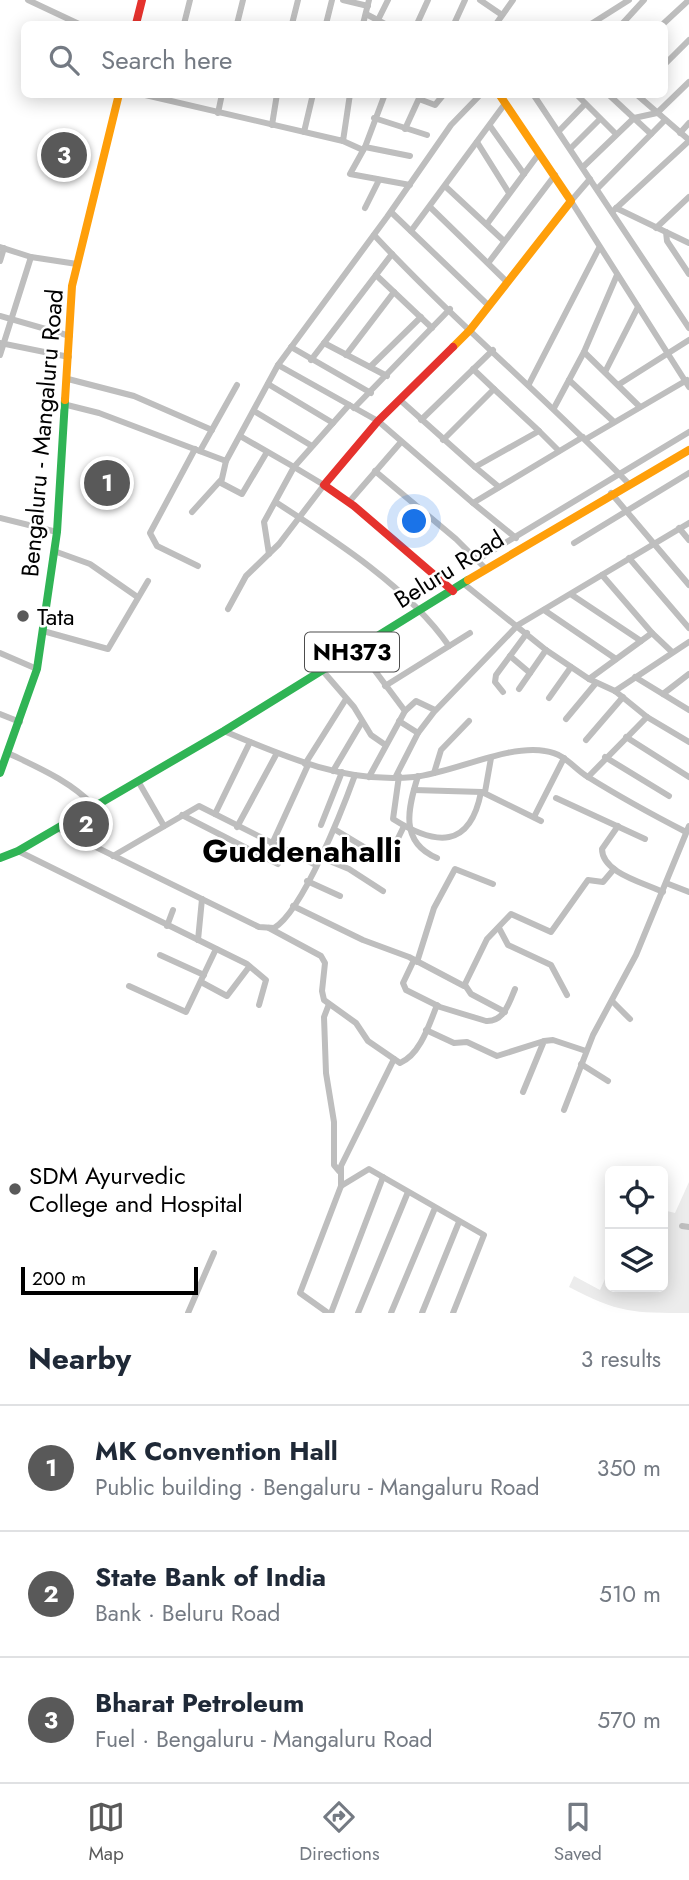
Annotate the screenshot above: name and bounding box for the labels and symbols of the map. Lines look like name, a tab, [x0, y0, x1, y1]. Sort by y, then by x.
pin: 3	[41, 129, 87, 181]
street label: Bengaluru - Mangaluru Road	[12, 288, 72, 578]
pin: 1	[84, 457, 130, 509]
your location	[397, 504, 431, 538]
street label: Beluru Road	[387, 521, 511, 617]
place label: Tata	[37, 599, 75, 634]
marker: Tata	[15, 608, 31, 624]
road number: NH373	[305, 632, 399, 672]
pin: 2	[63, 798, 109, 850]
district label: Guddenahalli	[202, 828, 402, 874]
place label: SDM Ayurvedic College and Hospital	[29, 1158, 243, 1221]
marker: SDM Ayurvedic College and Hospital	[7, 1181, 23, 1197]
scale bar	[21, 1264, 198, 1296]

